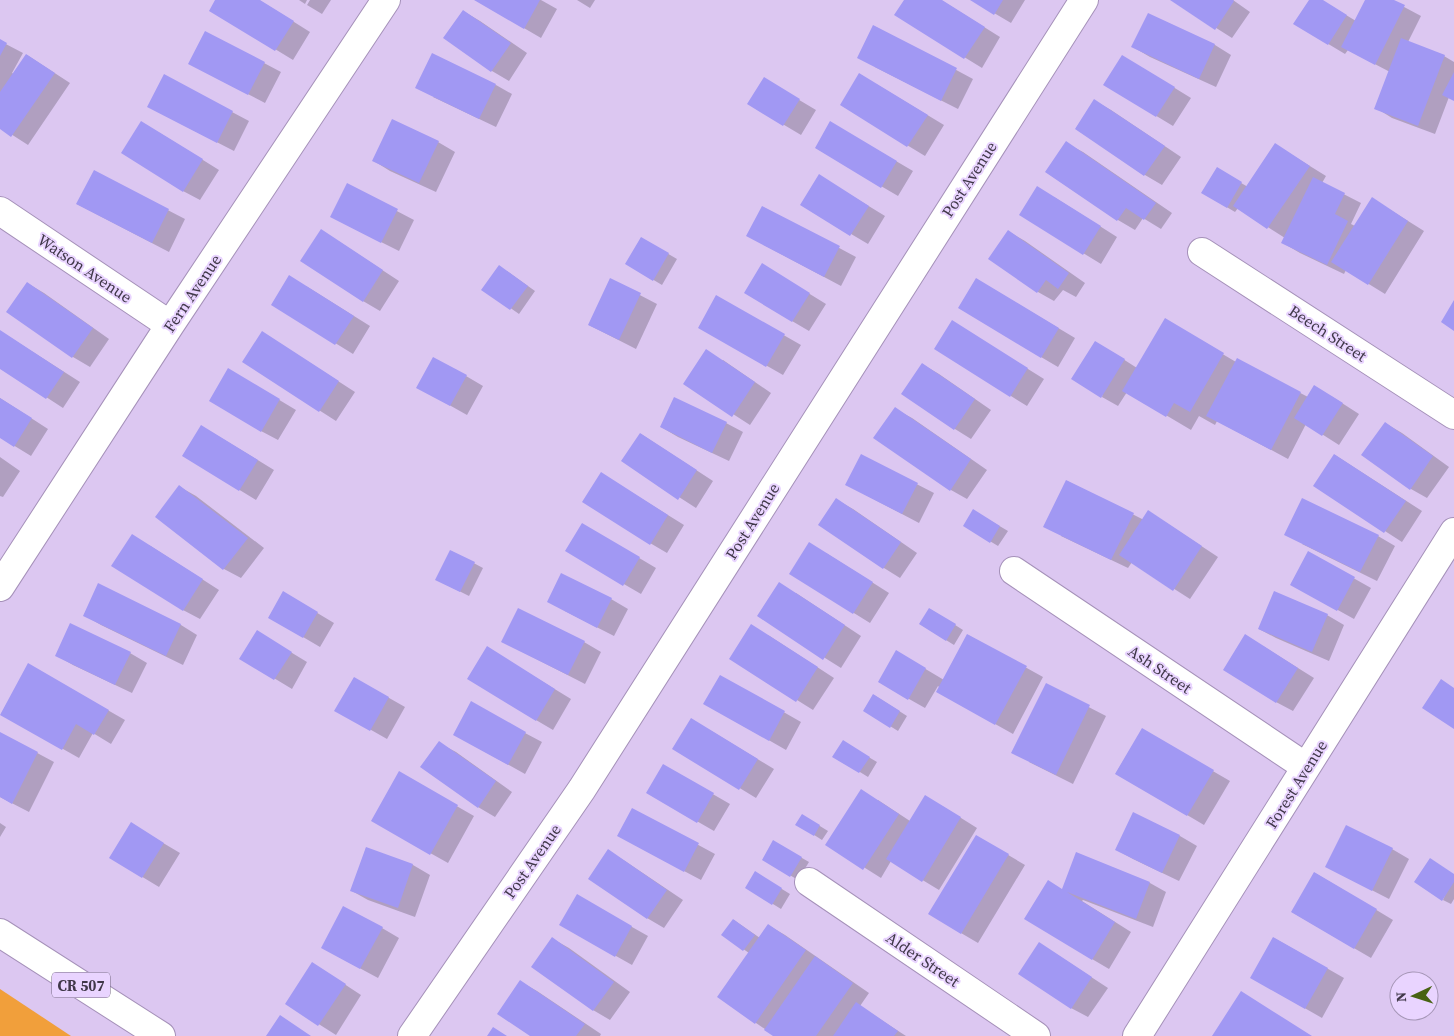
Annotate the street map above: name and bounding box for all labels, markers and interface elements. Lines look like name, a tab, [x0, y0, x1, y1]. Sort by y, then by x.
street label: Post Avenue	[936, 137, 1002, 221]
street label: Watson Avenue	[34, 228, 136, 308]
street label: Fern Avenue	[158, 250, 226, 336]
street label: Beech Street	[1285, 300, 1372, 367]
street label: Post Avenue	[720, 479, 784, 563]
street label: Ash Street	[1124, 640, 1197, 699]
street label: Forest Avenue	[1260, 736, 1332, 832]
street label: Post Avenue	[498, 819, 566, 903]
street label: Alder Street	[882, 926, 965, 992]
north arrow	[1389, 971, 1439, 1021]
road number: CR 507	[52, 972, 110, 998]
text: N	[1391, 991, 1411, 1003]

